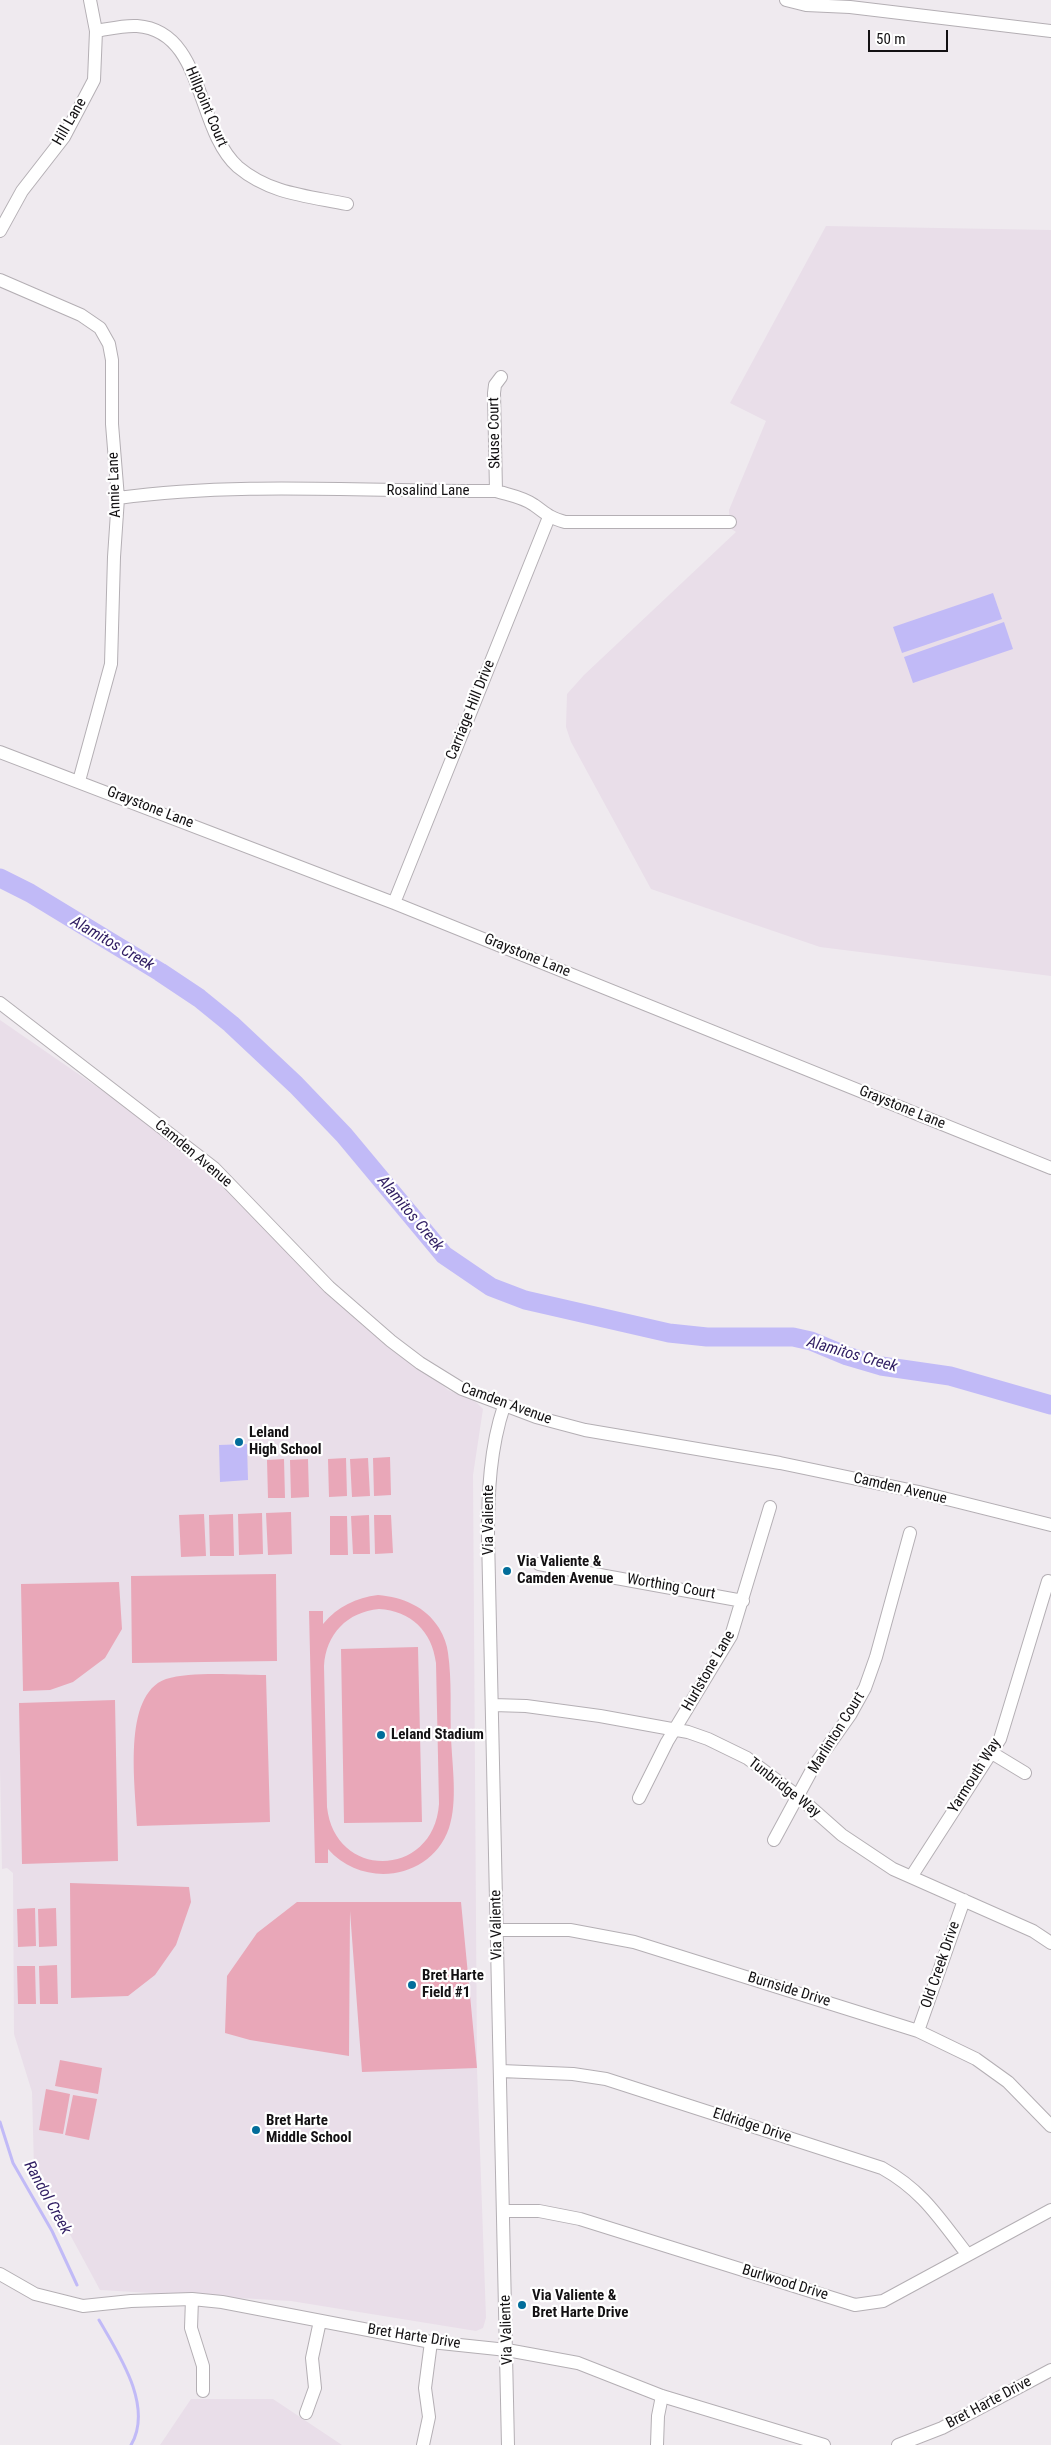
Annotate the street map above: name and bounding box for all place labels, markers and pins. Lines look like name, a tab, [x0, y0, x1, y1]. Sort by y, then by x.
place label: Leland High School	[249, 1424, 321, 1459]
marker: Leland High School	[233, 1436, 245, 1448]
place label: Via Valiente & Camden Avenue	[517, 1553, 614, 1588]
marker: Via Valiente & Camden Avenue	[501, 1565, 513, 1577]
place label: Leland Stadium	[391, 1726, 484, 1744]
marker: Leland Stadium	[375, 1729, 387, 1741]
place label: Bret Harte Field #1	[422, 1967, 484, 2002]
marker: Bret Harte Field #1	[406, 1979, 418, 1991]
place label: Bret Harte Middle School	[266, 2112, 352, 2147]
marker: Bret Harte Middle School	[250, 2124, 262, 2136]
place label: Via Valiente & Bret Harte Drive	[532, 2287, 628, 2322]
marker: Via Valiente & Bret Harte Drive	[516, 2299, 528, 2311]

